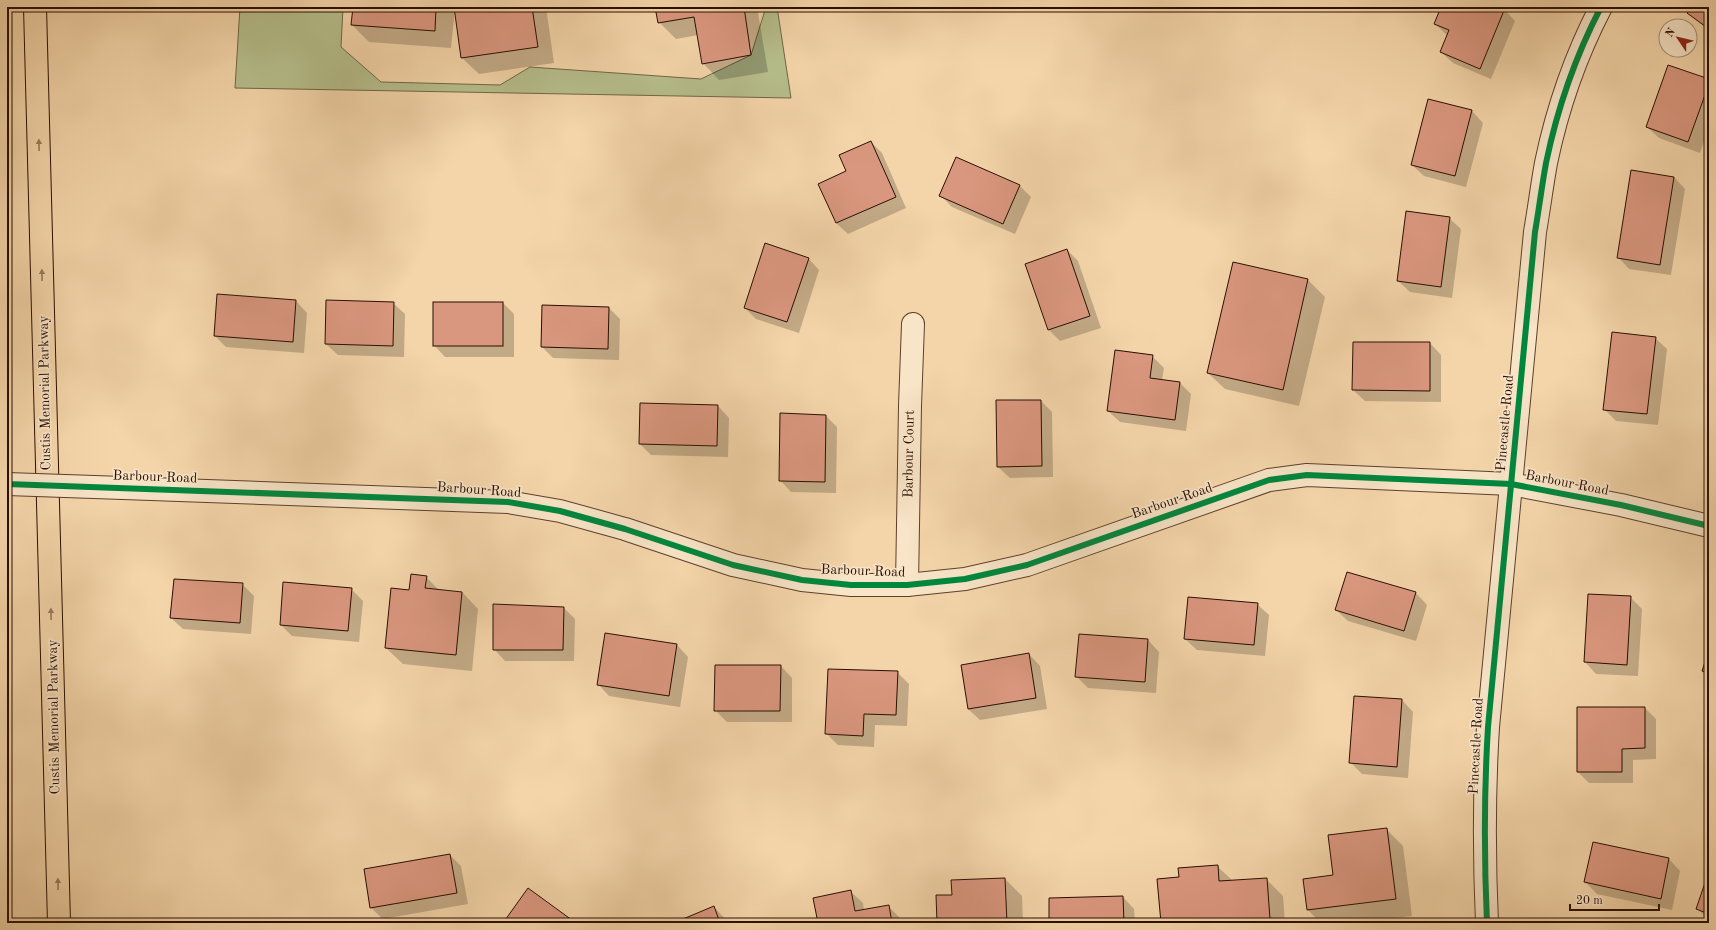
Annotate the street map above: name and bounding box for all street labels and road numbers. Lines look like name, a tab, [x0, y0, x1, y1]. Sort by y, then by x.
street label: Custis Memorial Parkway	[37, 315, 53, 471]
street label: Pinecastle Road	[1494, 374, 1516, 472]
street label: Barbour Court	[901, 410, 917, 498]
street label: Barbour Road	[1524, 468, 1610, 498]
street label: Barbour Road	[112, 469, 198, 485]
street label: Barbour Road	[436, 480, 522, 500]
street label: Barbour Road	[1130, 481, 1214, 521]
street label: Barbour Road	[820, 563, 906, 579]
street label: Custis Memorial Parkway	[46, 639, 62, 795]
street label: Pinecastle Road	[1466, 697, 1486, 795]

